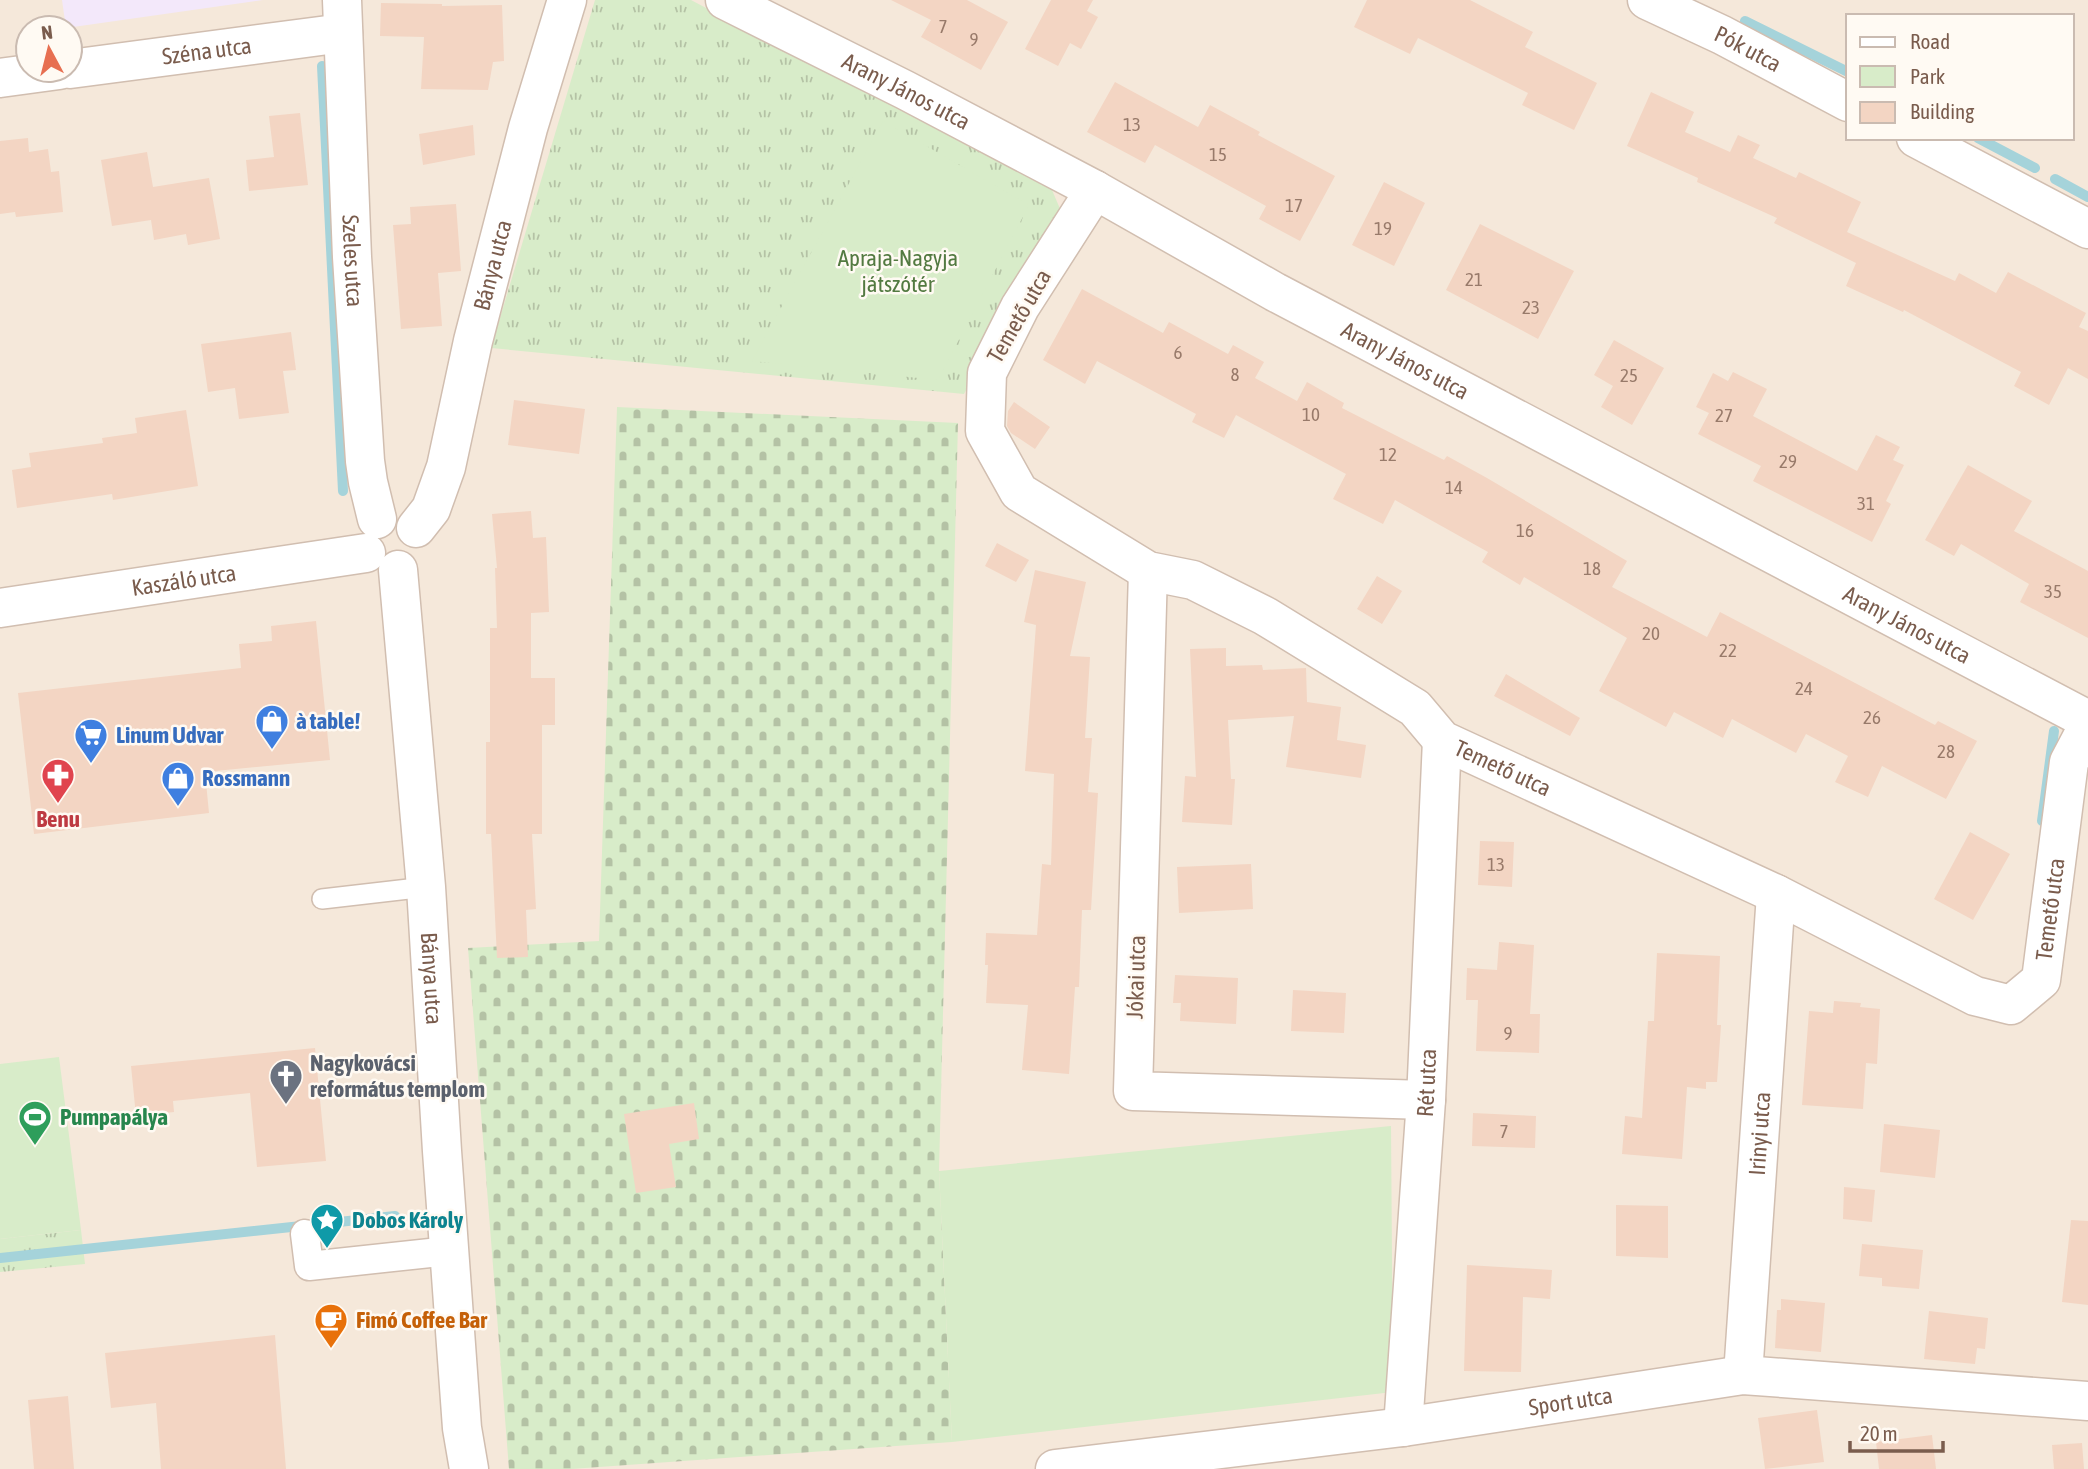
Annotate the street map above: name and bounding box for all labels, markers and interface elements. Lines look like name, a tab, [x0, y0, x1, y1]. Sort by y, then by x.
north arrow	[14, 14, 84, 84]
legend	[1846, 14, 2074, 140]
house number: 7	[939, 15, 947, 37]
street label: Pók utca	[1710, 20, 1786, 77]
text: N	[40, 21, 54, 44]
house number: 9	[970, 28, 979, 50]
text: Road	[1910, 29, 1950, 53]
street label: Széna utca	[161, 32, 253, 70]
street label: Arany János utca	[838, 48, 975, 135]
text: Park	[1910, 64, 1945, 88]
text: Building	[1910, 99, 1974, 123]
house number: 13	[1123, 113, 1141, 135]
house number: 15	[1209, 143, 1227, 165]
house number: 17	[1285, 194, 1303, 216]
street label: Szeles utca	[337, 214, 368, 308]
street label: Bánya utca	[468, 217, 517, 313]
house number: 19	[1374, 217, 1392, 239]
park label: Apraja-Nagyja játszótér	[838, 245, 958, 297]
street label: Temető utca	[982, 265, 1056, 367]
house number: 21	[1465, 268, 1483, 290]
house number: 23	[1522, 296, 1540, 318]
street label: Arany János utca	[1337, 316, 1473, 405]
house number: 6	[1174, 341, 1183, 363]
house number: 8	[1231, 363, 1240, 385]
house number: 25	[1620, 364, 1638, 386]
house number: 10	[1302, 403, 1320, 425]
house number: 27	[1715, 404, 1733, 426]
house number: 12	[1379, 443, 1397, 465]
house number: 29	[1779, 450, 1797, 472]
house number: 14	[1445, 476, 1463, 498]
house number: 31	[1857, 492, 1875, 514]
house number: 16	[1516, 519, 1534, 541]
house number: 18	[1583, 557, 1601, 579]
street label: Kaszáló utca	[130, 560, 238, 601]
house number: 35	[2044, 580, 2062, 602]
street label: Arany János utca	[1839, 581, 1975, 669]
house number: 20	[1642, 622, 1660, 644]
house number: 22	[1719, 639, 1737, 661]
house number: 24	[1795, 677, 1813, 699]
shop icon: à table!	[253, 702, 291, 751]
house number: 26	[1863, 706, 1881, 728]
place label: à table!	[296, 708, 360, 734]
supermarket icon: Linum Udvar	[72, 716, 110, 765]
place label: Linum Udvar	[116, 722, 225, 748]
street label: Temető utca	[1450, 735, 1555, 801]
house number: 28	[1937, 740, 1955, 762]
pharmacy icon: Benu	[39, 756, 77, 805]
shop icon: Rossmann	[159, 759, 197, 808]
place label: Rossmann	[202, 765, 290, 791]
place label: Benu	[36, 806, 80, 832]
house number: 13	[1487, 853, 1505, 875]
street label: Temető utca	[2031, 856, 2070, 962]
street label: Bánya utca	[416, 932, 447, 1026]
street label: Jókai utca	[1122, 935, 1150, 1019]
house number: 9	[1504, 1022, 1513, 1044]
street label: Rét utca	[1412, 1048, 1441, 1118]
place label: Nagykovácsi református templom	[310, 1050, 485, 1102]
church icon: Nagykovácsi református templom	[267, 1057, 305, 1106]
street label: Irinyi utca	[1744, 1091, 1775, 1176]
sports icon: Pumpapálya	[16, 1098, 54, 1147]
place label: Pumpapálya	[60, 1104, 168, 1130]
house number: 7	[1500, 1120, 1508, 1142]
place icon: Dobos Károly	[308, 1201, 346, 1250]
place label: Dobos Károly	[352, 1207, 464, 1233]
cafe icon: Fimó Coffee Bar	[312, 1301, 350, 1350]
place label: Fimó Coffee Bar	[356, 1307, 488, 1333]
street label: Sport utca	[1527, 1382, 1614, 1421]
scale bar	[1850, 1410, 1943, 1454]
text: 20 m	[1860, 1421, 1898, 1445]

